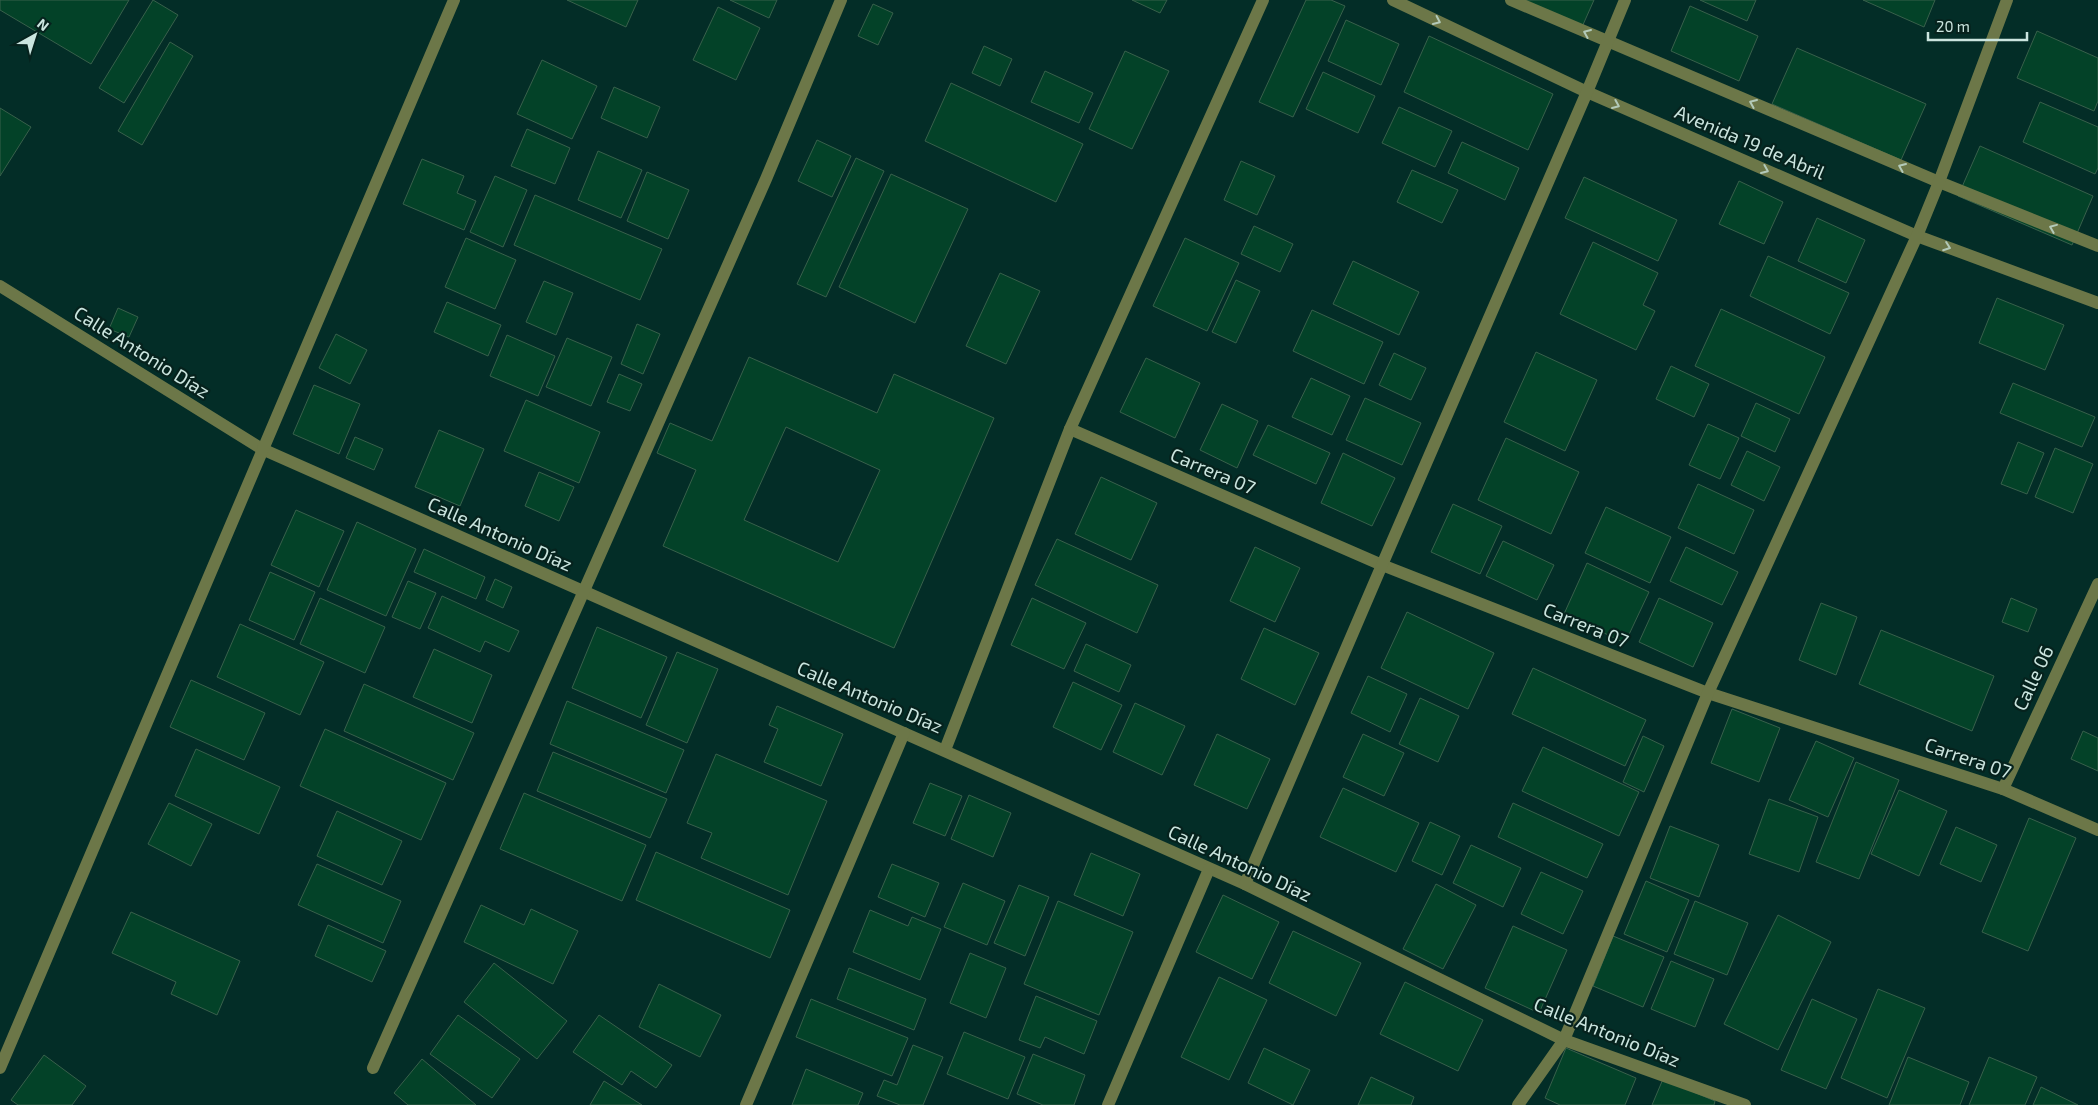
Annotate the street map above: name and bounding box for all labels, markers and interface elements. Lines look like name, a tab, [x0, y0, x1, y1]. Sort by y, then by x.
north arrow	[10, 10, 60, 60]
scale bar	[1928, 10, 2027, 42]
text: N	[34, 15, 53, 34]
one-way arrow	[1432, 15, 1441, 25]
text: 20 m	[1936, 17, 1970, 35]
one-way arrow	[1583, 28, 1592, 39]
one-way arrow	[1611, 98, 1620, 109]
street label: Avenida 19 de Abril	[1672, 99, 1829, 184]
one-way arrow	[1749, 99, 1758, 109]
one-way arrow	[1898, 162, 1907, 173]
one-way arrow	[1760, 163, 1769, 174]
one-way arrow	[2049, 224, 2058, 234]
one-way arrow	[1942, 241, 1951, 251]
street label: Calle Antonio Díaz	[70, 301, 214, 403]
street label: Carrera 07	[1167, 442, 1259, 499]
street label: Calle Antonio Díaz	[424, 491, 576, 576]
street label: Carrera 07	[1540, 597, 1632, 652]
street label: Calle 06	[2007, 642, 2058, 714]
street label: Calle Antonio Díaz	[794, 656, 946, 738]
street label: Carrera 07	[1922, 732, 2015, 783]
street label: Calle Antonio Díaz	[1165, 819, 1316, 906]
street label: Calle Antonio Díaz	[1531, 992, 1684, 1071]

